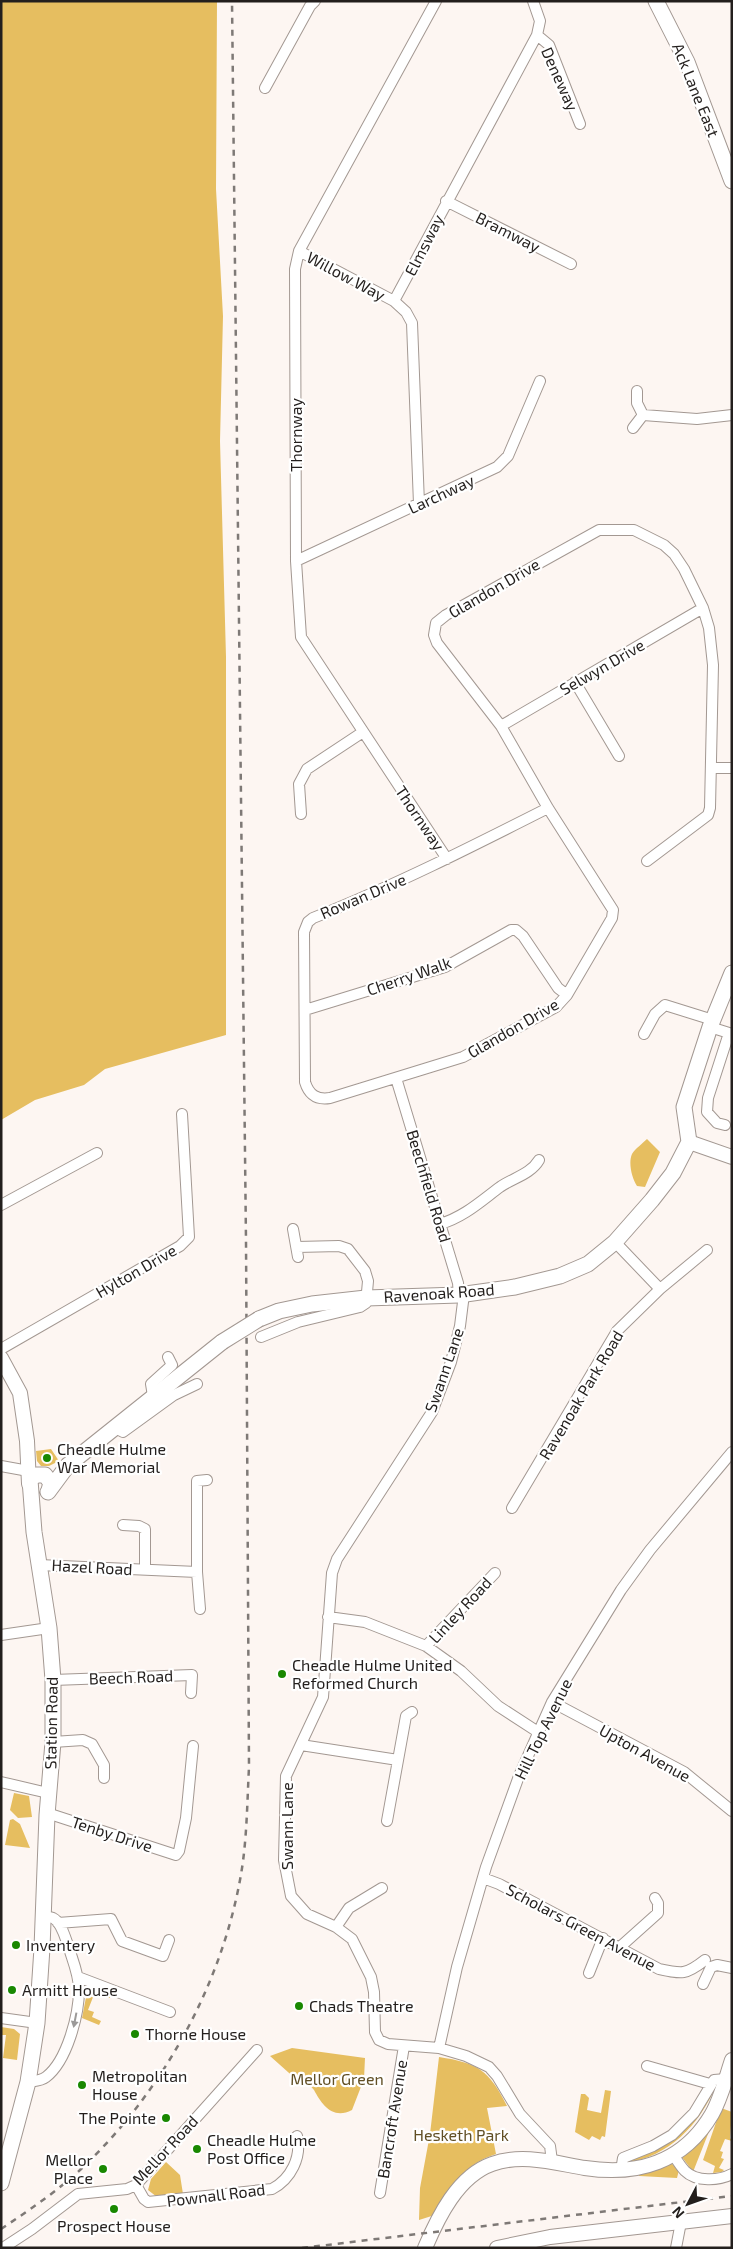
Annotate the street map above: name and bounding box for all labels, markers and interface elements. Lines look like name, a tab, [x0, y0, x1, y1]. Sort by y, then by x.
street label: Ack Lane East	[669, 40, 724, 140]
street label: Deneway	[538, 44, 583, 114]
street label: Bramway	[473, 207, 544, 256]
street label: Elmsway	[400, 210, 447, 279]
street label: Willow Way	[304, 247, 389, 304]
street label: Thornway	[286, 398, 305, 472]
street label: Larchway	[405, 470, 477, 517]
street label: Glandon Drive	[445, 554, 543, 621]
street label: Selwyn Drive	[556, 635, 647, 698]
street label: Thornway	[392, 782, 449, 854]
street label: Rowan Drive	[317, 869, 409, 922]
street label: Cherry Walk	[364, 952, 454, 999]
street label: Glandon Drive	[464, 994, 562, 1061]
street label: Beechfield Road	[403, 1127, 456, 1245]
street label: Hylton Drive	[92, 1240, 179, 1301]
street label: Ravenoak Road	[383, 1279, 495, 1306]
street label: Swann Lane	[420, 1325, 467, 1414]
street label: Ravenoak Park Road	[534, 1327, 627, 1463]
place label: Cheadle Hulme War Memorial	[57, 1439, 166, 1476]
marker: Cheadle Hulme War Memorial	[41, 1452, 53, 1464]
street label: Hazel Road	[51, 1555, 133, 1578]
street label: Linley Road	[424, 1573, 495, 1647]
place label: Cheadle Hulme United Reformed Church	[292, 1655, 452, 1692]
street label: Beech Road	[88, 1666, 174, 1687]
marker: Cheadle Hulme United Reformed Church	[276, 1668, 288, 1680]
street label: Hill Top Avenue	[510, 1675, 575, 1782]
street label: Station Road	[40, 1677, 61, 1769]
street label: Upton Avenue	[596, 1720, 694, 1785]
street label: Swann Lane	[277, 1782, 296, 1870]
street label: Tenby Drive	[69, 1811, 155, 1856]
street label: Scholars Green Avenue	[503, 1879, 659, 1974]
place label: Inventery	[26, 1935, 96, 1954]
marker: Inventery	[10, 1939, 22, 1951]
place label: Armitt House	[22, 1980, 118, 1999]
marker: Armitt House	[6, 1984, 18, 1996]
place label: Chads Theatre	[309, 1996, 414, 2015]
marker: Chads Theatre	[293, 2000, 305, 2012]
one-way arrow	[71, 2012, 79, 2028]
place label: Thorne House	[145, 2024, 246, 2043]
marker: Thorne House	[129, 2028, 141, 2040]
street label: Bancroft Avenue	[373, 2058, 410, 2180]
place label: Metropolitan House	[92, 2066, 187, 2103]
park label: Mellor Green	[290, 2069, 384, 2088]
marker: Metropolitan House	[76, 2079, 88, 2091]
place label: The Pointe	[79, 2108, 156, 2127]
street label: Mellor Road	[128, 2111, 201, 2188]
marker: The Pointe	[160, 2112, 172, 2124]
park label: Hesketh Park	[413, 2125, 509, 2144]
place label: Cheadle Hulme Post Office	[207, 2130, 316, 2167]
marker: Cheadle Hulme Post Office	[191, 2143, 203, 2155]
place label: Mellor Place	[45, 2150, 94, 2187]
marker: Mellor Place	[97, 2163, 109, 2175]
street label: Pownall Road	[166, 2179, 266, 2210]
north arrow	[663, 2179, 713, 2229]
marker: Prospect House	[108, 2203, 120, 2215]
text: N	[668, 2203, 688, 2222]
place label: Prospect House	[57, 2216, 171, 2235]

